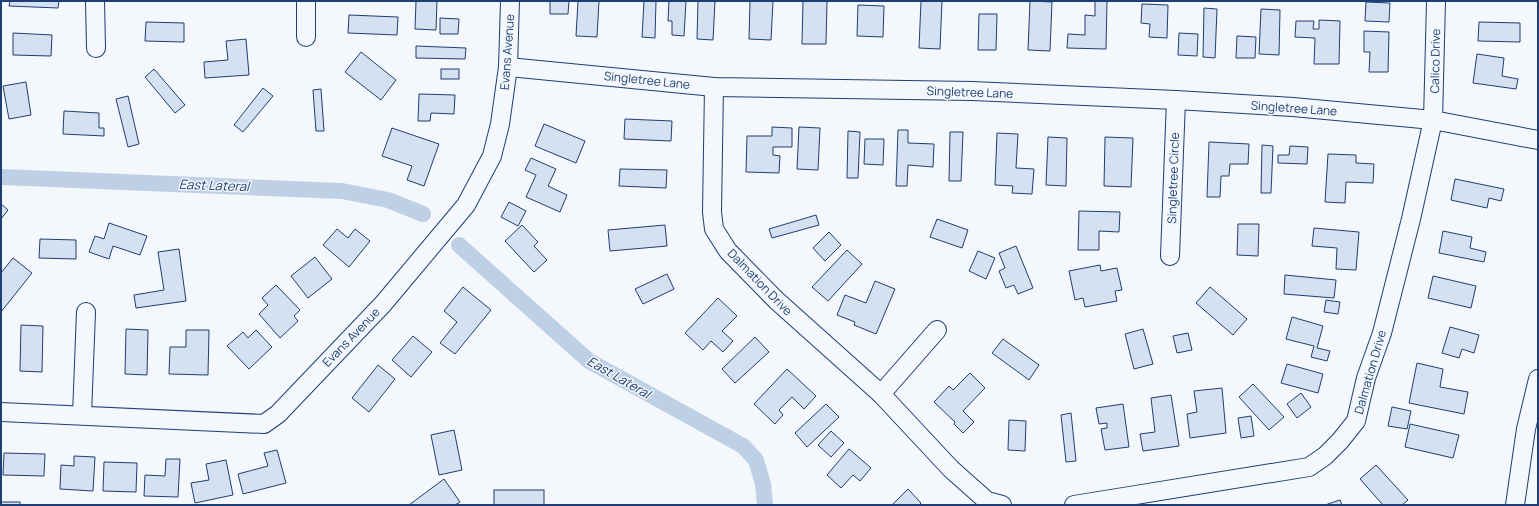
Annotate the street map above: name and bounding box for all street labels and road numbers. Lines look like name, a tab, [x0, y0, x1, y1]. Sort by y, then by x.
street label: Evans Avenue	[496, 13, 518, 91]
street label: Calico Drive	[1426, 28, 1444, 94]
street label: Singletree Lane	[603, 67, 691, 93]
street label: Singletree Lane	[926, 82, 1014, 102]
street label: Singletree Lane	[1250, 97, 1338, 119]
street label: Singletree Circle	[1163, 132, 1183, 224]
street label: Dalmation Drive	[724, 245, 796, 319]
street label: Evans Avenue	[318, 304, 384, 370]
street label: Dalmation Drive	[1350, 328, 1390, 416]

